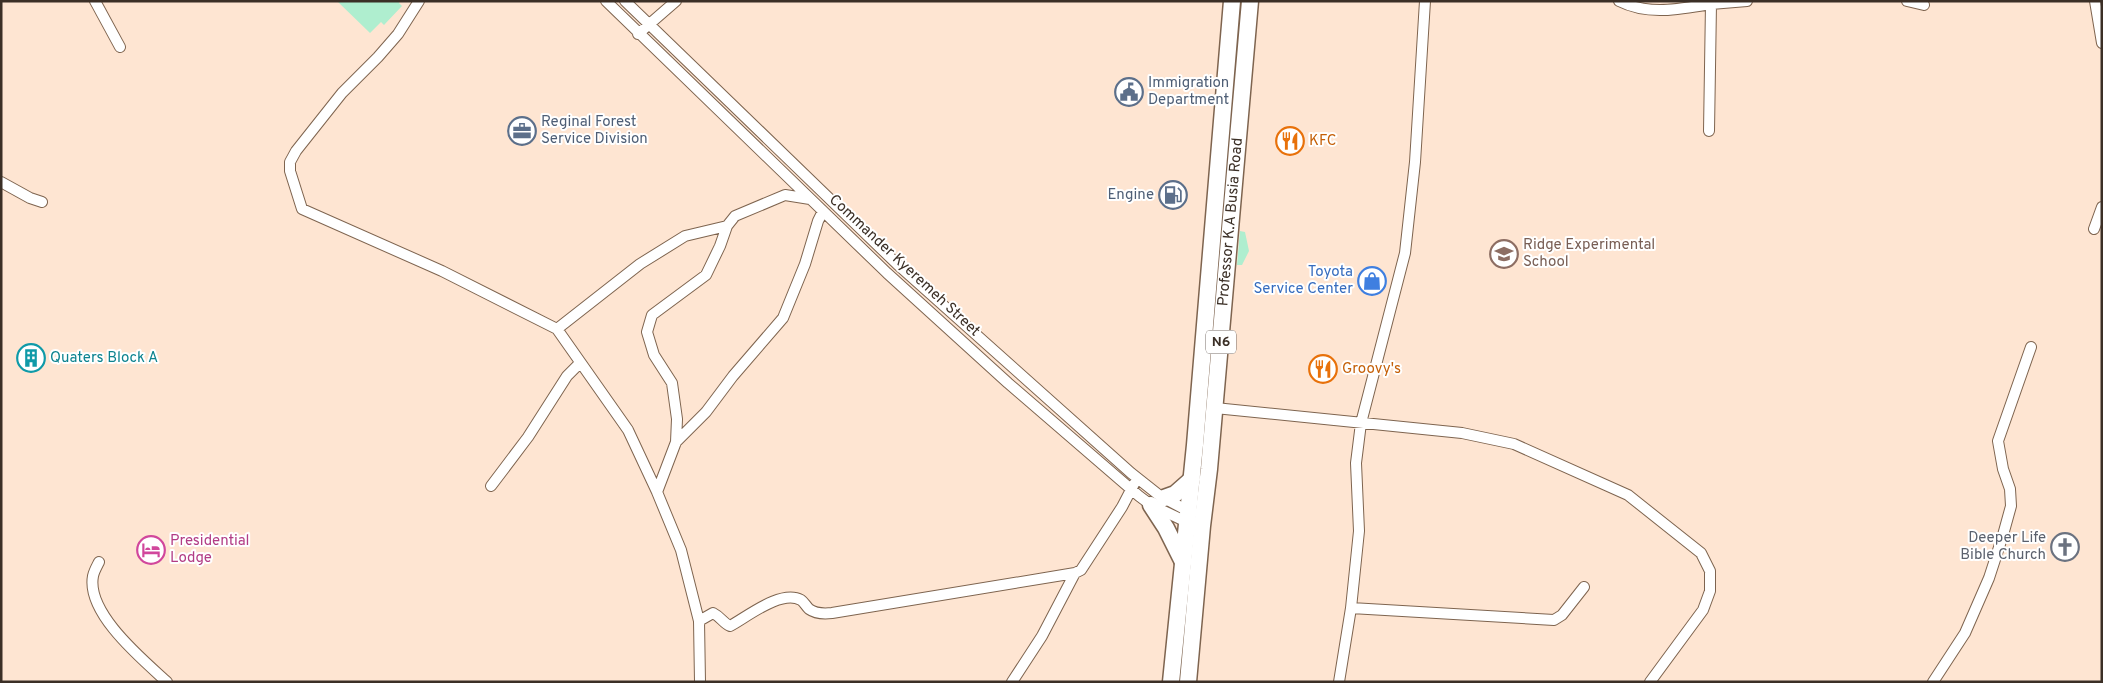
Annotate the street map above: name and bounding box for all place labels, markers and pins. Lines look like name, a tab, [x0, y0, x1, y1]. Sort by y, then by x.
place label: Immigration Department	[1148, 74, 1229, 110]
public building icon: Immigration Department	[1114, 77, 1144, 107]
place label: Reginal Forest Service Division	[541, 113, 648, 149]
office icon: Reginal Forest Service Division	[507, 116, 537, 146]
restaurant icon: KFC	[1275, 126, 1305, 156]
place label: KFC	[1309, 132, 1337, 151]
fuel station icon: Engine	[1158, 180, 1188, 210]
place label: Engine	[1107, 186, 1154, 205]
place label: Ridge Experimental School	[1523, 236, 1655, 272]
school or university icon: Ridge Experimental School	[1489, 239, 1519, 269]
place label: Toyota Service Center	[1254, 263, 1353, 299]
shop icon: Toyota Service Center	[1357, 266, 1387, 296]
building icon: Quaters Block A	[16, 343, 46, 373]
place label: Quaters Block A	[50, 349, 158, 368]
restaurant icon: Groovy's	[1308, 354, 1338, 384]
place label: Groovy's	[1342, 360, 1401, 379]
place label: Deeper Life Bible Church	[1960, 529, 2046, 565]
place label: Presidential Lodge	[170, 532, 250, 568]
church icon: Deeper Life Bible Church	[2050, 532, 2080, 562]
hotel icon: Presidential Lodge	[136, 535, 166, 565]

